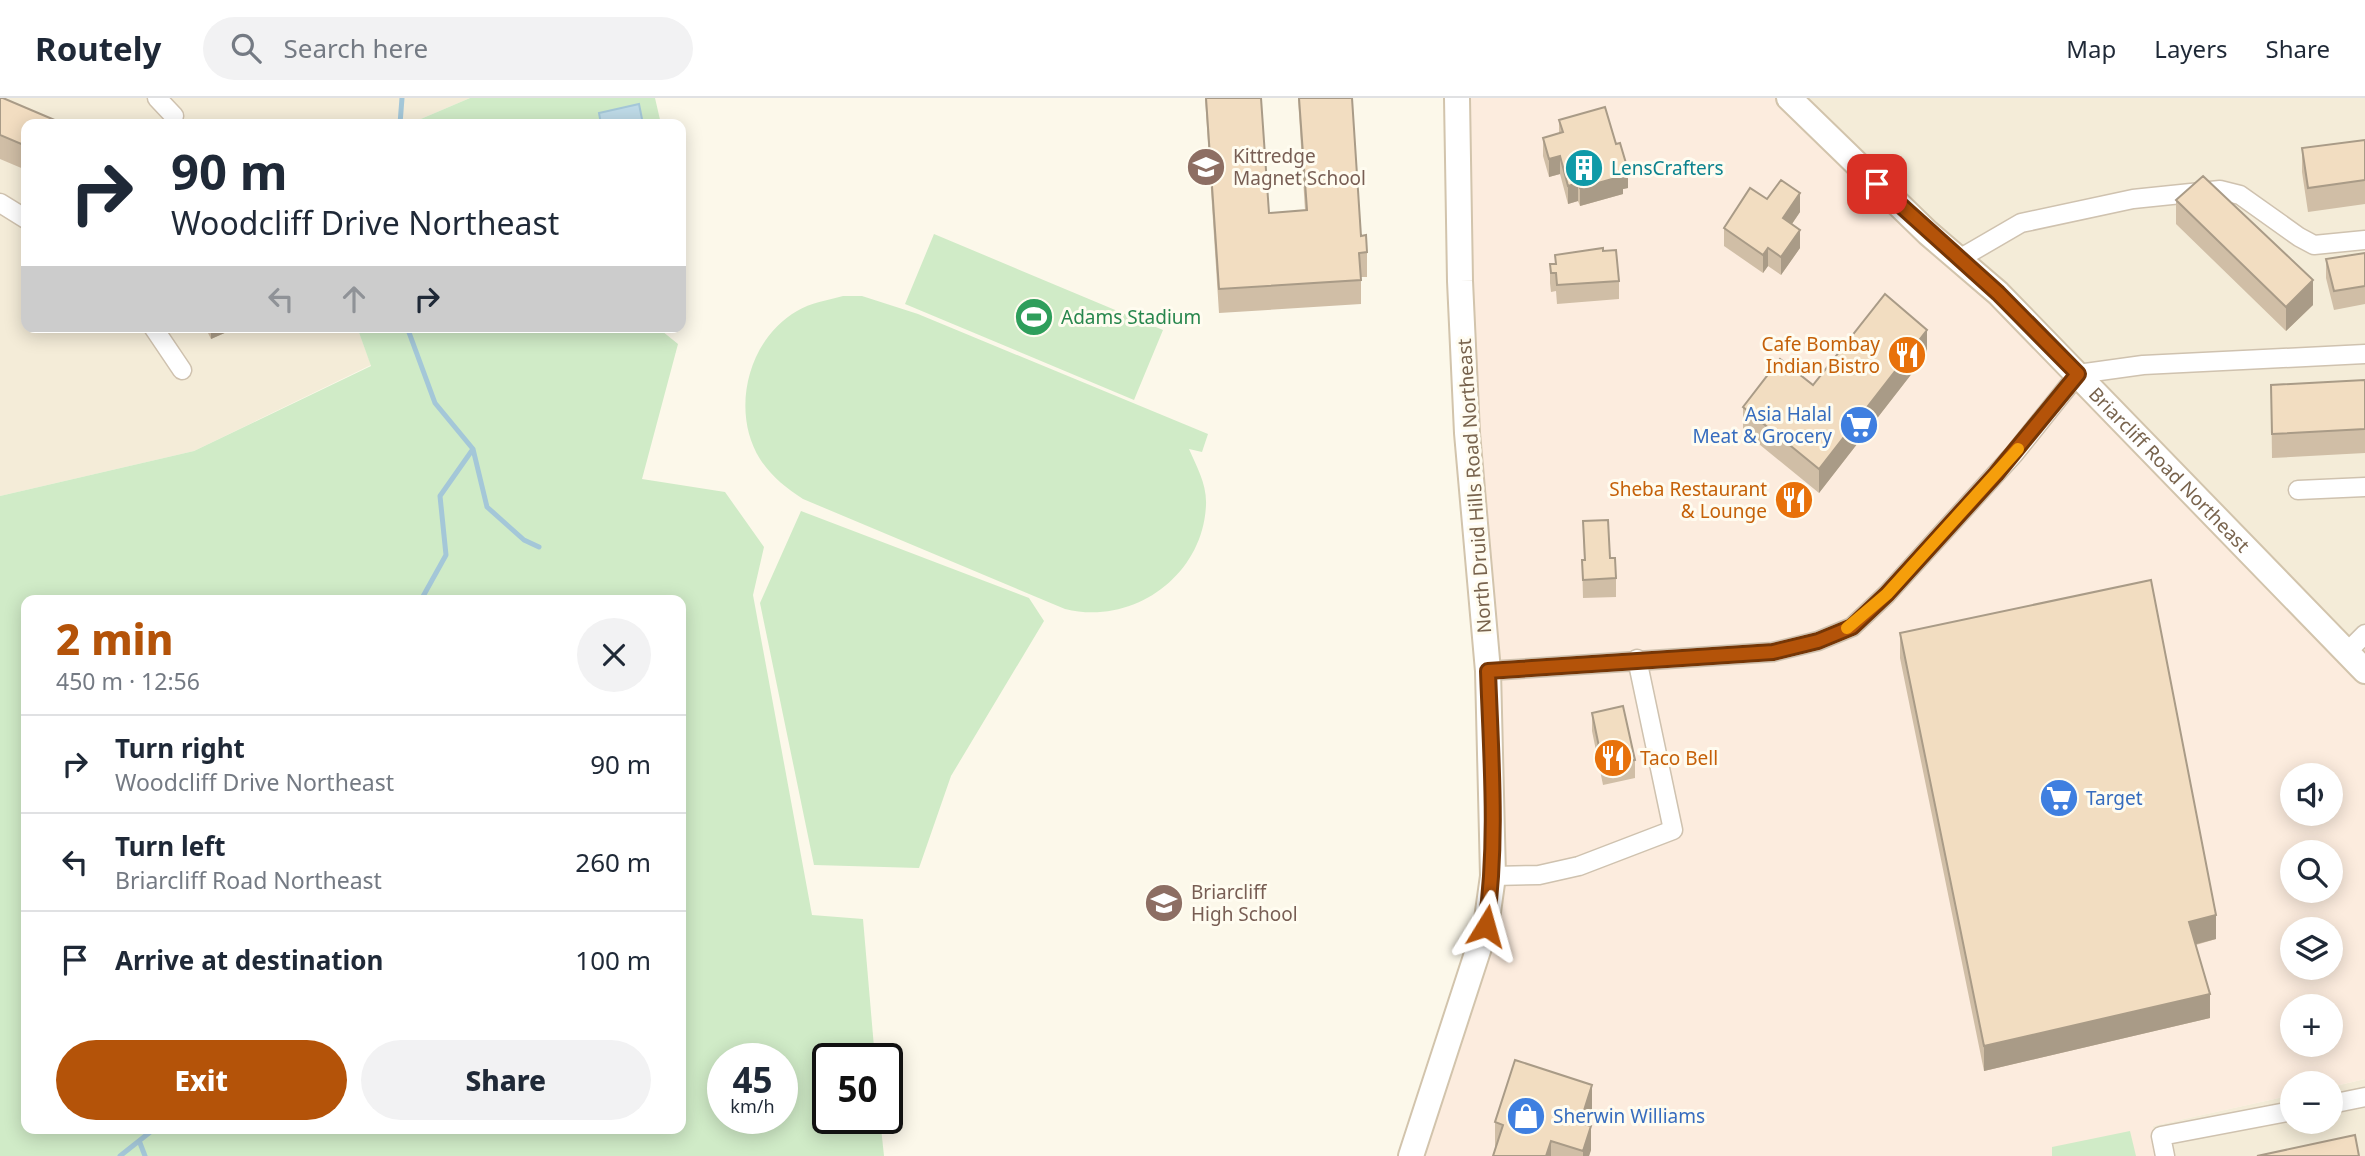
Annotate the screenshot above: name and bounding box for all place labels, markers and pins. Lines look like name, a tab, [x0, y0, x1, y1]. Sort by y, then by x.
place label: Kittredge Magnet School	[1233, 143, 1366, 191]
school or university icon: Kittredge Magnet School	[1185, 146, 1227, 188]
building icon: LensCrafters	[1563, 147, 1605, 189]
pin	[1847, 154, 1907, 214]
place label: LensCrafters	[1611, 155, 1724, 181]
sports icon: Adams Stadium	[1013, 296, 1055, 338]
place label: Adams Stadium	[1061, 304, 1201, 330]
place label: Cafe Bombay Indian Bistro	[1761, 331, 1880, 379]
restaurant icon: Cafe Bombay Indian Bistro	[1886, 334, 1928, 376]
place label: Asia Halal Meat & Grocery	[1693, 401, 1832, 449]
supermarket icon: Asia Halal Meat & Grocery	[1838, 404, 1880, 446]
place label: Sheba Restaurant & Lounge	[1609, 476, 1767, 524]
restaurant icon: Sheba Restaurant & Lounge	[1773, 479, 1815, 521]
restaurant icon: Taco Bell	[1592, 737, 1634, 779]
place label: Taco Bell	[1640, 745, 1718, 771]
supermarket icon: Target	[2038, 777, 2080, 819]
place label: Target	[2086, 785, 2143, 811]
place label: Briarcliff High School	[1191, 879, 1298, 927]
school or university icon: Briarcliff High School	[1143, 882, 1185, 924]
shop icon: Sherwin Williams	[1505, 1095, 1547, 1137]
place label: Sherwin Williams	[1553, 1103, 1705, 1129]

